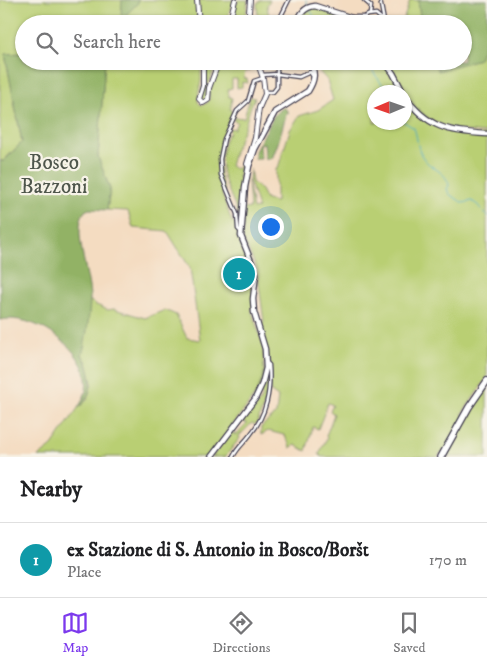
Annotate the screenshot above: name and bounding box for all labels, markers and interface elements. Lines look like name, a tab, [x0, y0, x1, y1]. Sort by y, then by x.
search box	[15, 15, 472, 70]
icon: search	[33, 29, 61, 57]
text: Search here	[73, 31, 161, 54]
north arrow	[367, 85, 412, 130]
park label: Bosco Bazzoni	[20, 150, 88, 200]
your location	[258, 214, 284, 240]
pin: 1	[223, 255, 255, 293]
text: Nearby	[20, 477, 82, 503]
text: ex Stazione di S. Antonio in Bosco/Boršt	[67, 539, 369, 562]
text: 1	[33, 550, 39, 570]
text: 170 m	[429, 550, 467, 570]
text: Place	[67, 562, 101, 582]
tab: Map	[61, 609, 89, 657]
tab: Directions	[212, 609, 270, 657]
tab: Saved	[393, 609, 426, 657]

